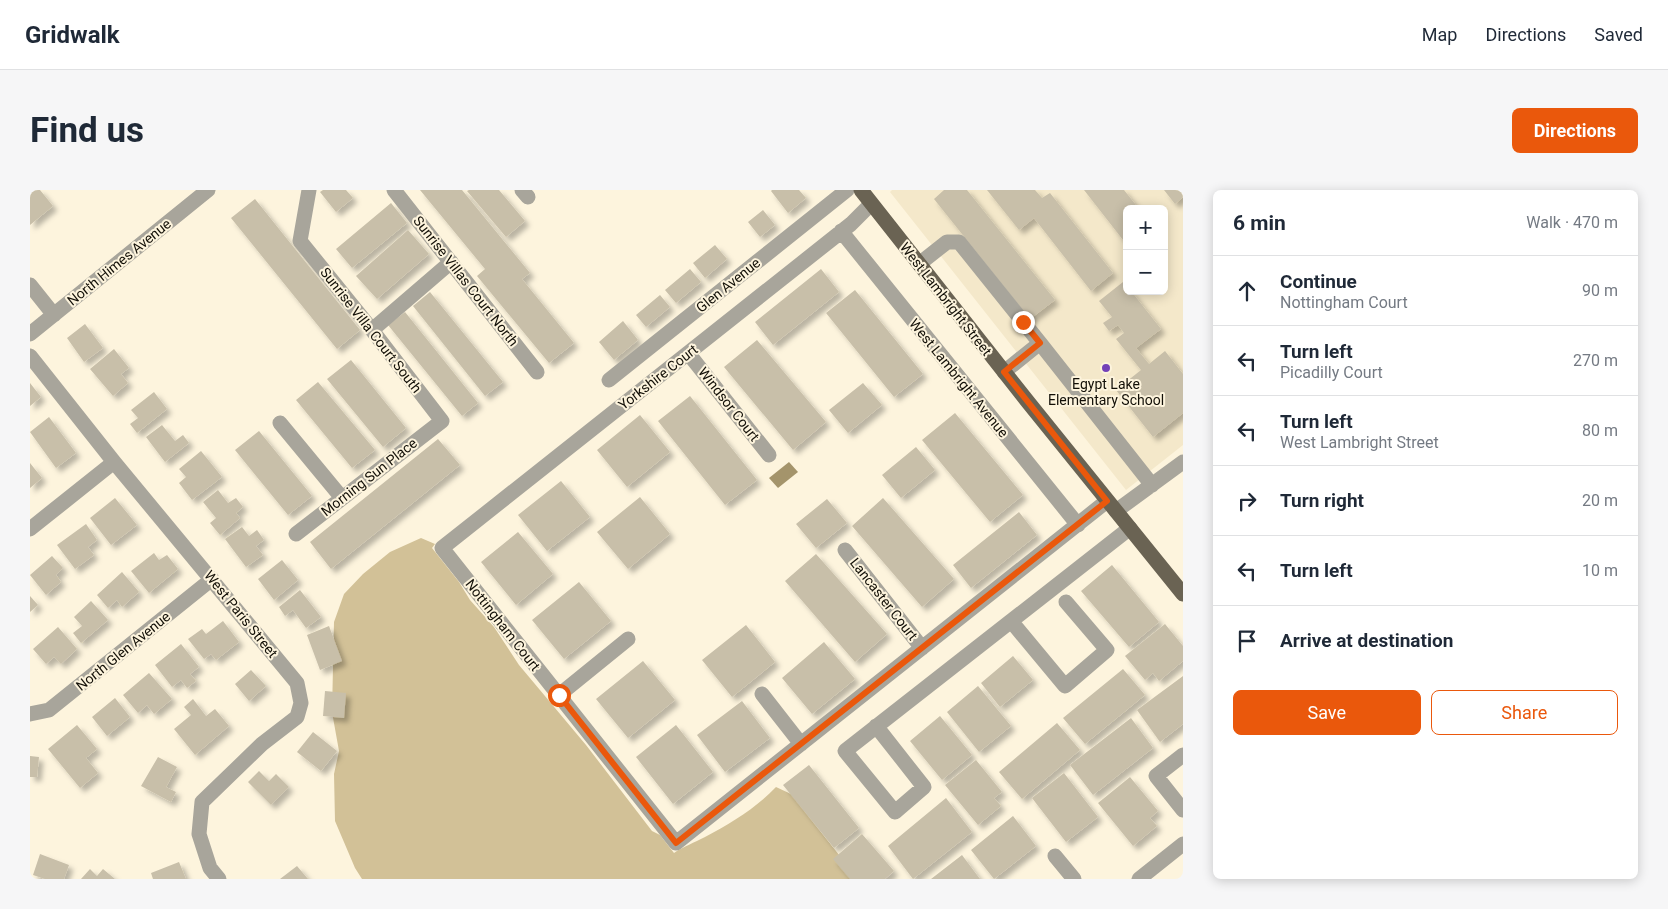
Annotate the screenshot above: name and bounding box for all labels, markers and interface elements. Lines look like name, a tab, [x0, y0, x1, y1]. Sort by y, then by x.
text: Gridwalk	[25, 21, 120, 49]
text: Map	[1422, 24, 1457, 45]
text: Directions	[1485, 24, 1566, 45]
text: Saved	[1594, 24, 1643, 45]
button: Directions	[1512, 108, 1638, 153]
text: Find us	[30, 110, 144, 151]
map controls	[1123, 205, 1168, 295]
button: +	[1123, 205, 1168, 250]
text: 6 min	[1233, 211, 1286, 235]
street label: Sunrise Villas Court North	[410, 213, 522, 349]
text: Walk · 470 m	[1526, 213, 1618, 232]
street label: North Himes Avenue	[64, 215, 174, 309]
street label: West Lambright Street	[897, 239, 995, 359]
button: −	[1123, 250, 1168, 295]
street label: Glen Avenue	[693, 254, 763, 316]
street label: Sunrise Villa Court South	[317, 264, 425, 396]
text: Continue	[1280, 270, 1357, 293]
icon: ahead	[1233, 277, 1261, 305]
text: 90 m	[1582, 281, 1618, 300]
text: Nottingham Court	[1280, 293, 1408, 312]
route end	[1012, 311, 1035, 334]
street label: West Lambright Avenue	[906, 316, 1012, 440]
text: Turn left	[1280, 340, 1353, 363]
street label: Yorkshire Court	[615, 341, 701, 413]
icon: left	[1233, 347, 1261, 375]
text: 270 m	[1573, 351, 1618, 370]
marker: Egypt Lake Elementary School	[1100, 362, 1112, 374]
text: Picadilly Court	[1280, 363, 1383, 382]
street label: Windsor Court	[695, 364, 763, 444]
place label: Egypt Lake Elementary School	[1048, 376, 1164, 408]
text: Turn left	[1280, 410, 1353, 433]
icon: left	[1233, 417, 1261, 445]
text: 80 m	[1582, 421, 1618, 440]
text: West Lambright Street	[1280, 433, 1439, 452]
street label: Morning Sun Place	[318, 435, 420, 519]
icon: right	[1233, 487, 1261, 515]
text: Turn right	[1280, 489, 1364, 512]
text: 20 m	[1582, 491, 1618, 510]
street label: Lancaster Court	[847, 555, 921, 644]
icon: left	[1233, 557, 1261, 585]
text: Turn left	[1280, 559, 1353, 582]
text: 10 m	[1582, 561, 1618, 580]
street label: West Paris Street	[201, 567, 281, 661]
street label: Nottingham Court	[462, 576, 544, 674]
street label: North Glen Avenue	[73, 608, 173, 694]
icon: arrive	[1233, 627, 1261, 655]
text: Arrive at destination	[1280, 629, 1453, 652]
route start	[548, 684, 571, 707]
button: Save	[1233, 690, 1421, 735]
button: Share	[1431, 690, 1618, 735]

